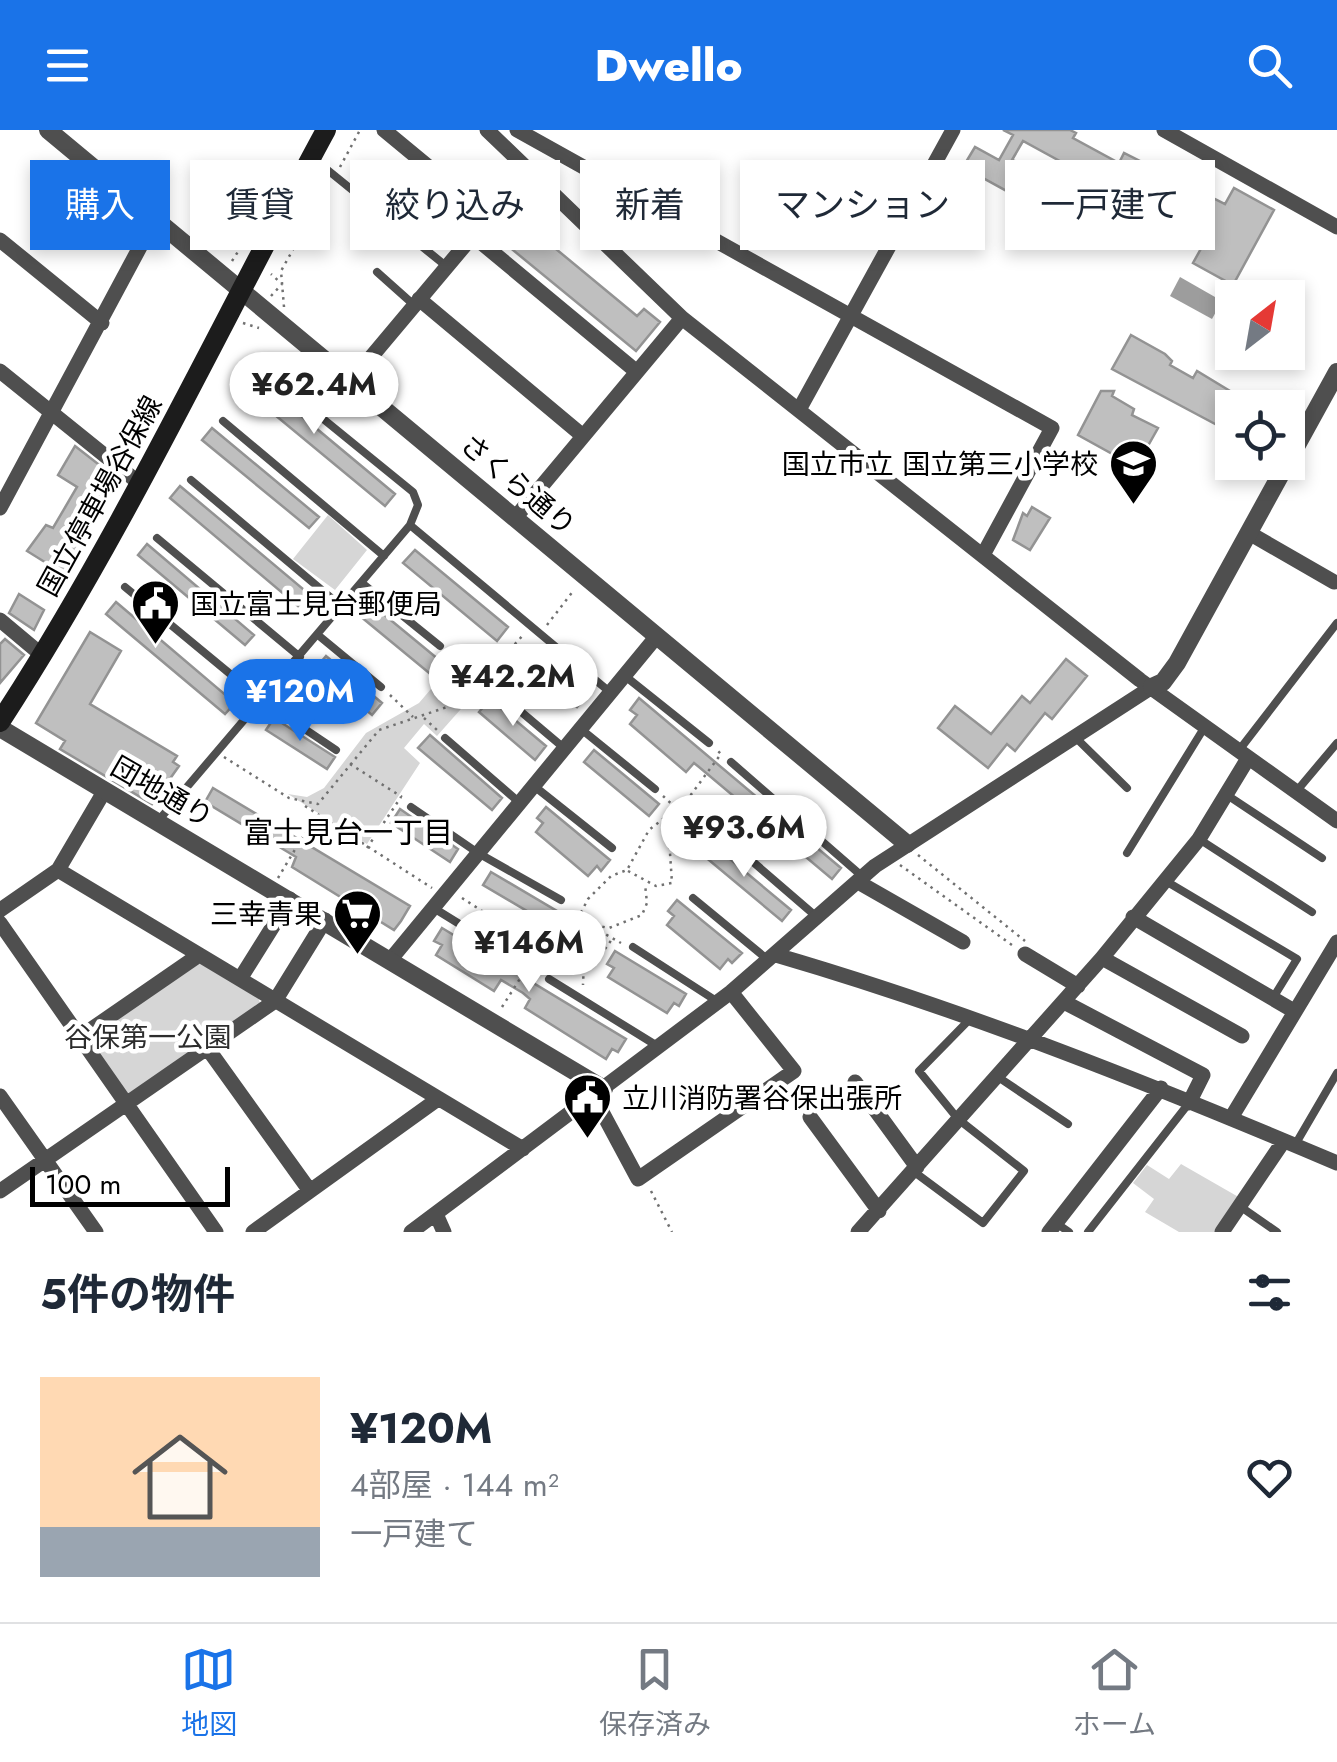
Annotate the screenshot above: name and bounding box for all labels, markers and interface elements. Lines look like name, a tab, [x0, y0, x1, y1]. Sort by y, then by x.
text: Dwello	[594, 33, 743, 98]
icon: menu	[40, 38, 95, 93]
icon: search	[1242, 38, 1297, 93]
chip: 購入	[30, 160, 170, 250]
chip: 賃貸	[190, 160, 330, 250]
chip: 絞り込み	[350, 160, 560, 250]
chip: 新着	[580, 160, 720, 250]
chip: マンション	[740, 160, 985, 250]
chip: 一戸建て	[1005, 160, 1215, 250]
north arrow	[1215, 280, 1305, 370]
map controls	[1215, 280, 1305, 480]
pin: ¥62.4M	[233, 352, 395, 437]
text: ¥62.4M	[252, 361, 376, 407]
street label: 国立停車場谷保線	[28, 388, 172, 604]
button: locate	[1215, 390, 1305, 480]
street label: さくら通り	[451, 424, 585, 546]
school or university icon: 国立市立 国立第三小学校	[1107, 438, 1159, 506]
place label: 国立市立 国立第三小学校	[782, 444, 1098, 485]
public building icon: 国立富士見台郵便局	[129, 578, 181, 646]
place label: 国立富士見台郵便局	[190, 584, 442, 625]
pin: ¥42.2M	[432, 644, 594, 729]
text: ¥42.2M	[451, 653, 575, 699]
pin: ¥120M	[230, 659, 370, 744]
text: ¥120M	[246, 668, 354, 714]
street label: 団地通り	[103, 746, 221, 838]
pin: ¥93.6M	[663, 795, 825, 880]
text: ¥93.6M	[683, 804, 805, 850]
district label: 富士見台一丁目	[243, 811, 453, 854]
supermarket icon: 三幸青果	[331, 888, 383, 956]
place label: 三幸青果	[210, 894, 322, 935]
pin: ¥146M	[459, 910, 599, 995]
text: ¥146M	[474, 919, 584, 965]
park label: 谷保第一公園	[64, 1017, 232, 1058]
public building icon: 立川消防署谷保出張所	[561, 1072, 613, 1140]
place label: 立川消防署谷保出張所	[622, 1078, 902, 1119]
scale bar	[30, 1162, 230, 1206]
text: 100 m	[45, 1164, 121, 1205]
text: 5件の物件	[40, 1264, 235, 1325]
icon: filters	[1242, 1265, 1297, 1320]
text: ¥120M	[350, 1398, 492, 1459]
icon: home	[120, 1417, 240, 1537]
icon: heart	[1242, 1450, 1297, 1505]
text: 4部屋 · 144 m²	[350, 1462, 559, 1508]
text: 一戸建て	[350, 1511, 478, 1557]
tab: 地図	[181, 1642, 237, 1745]
tab: 保存済み	[599, 1642, 711, 1745]
tab: ホーム	[1073, 1642, 1156, 1745]

